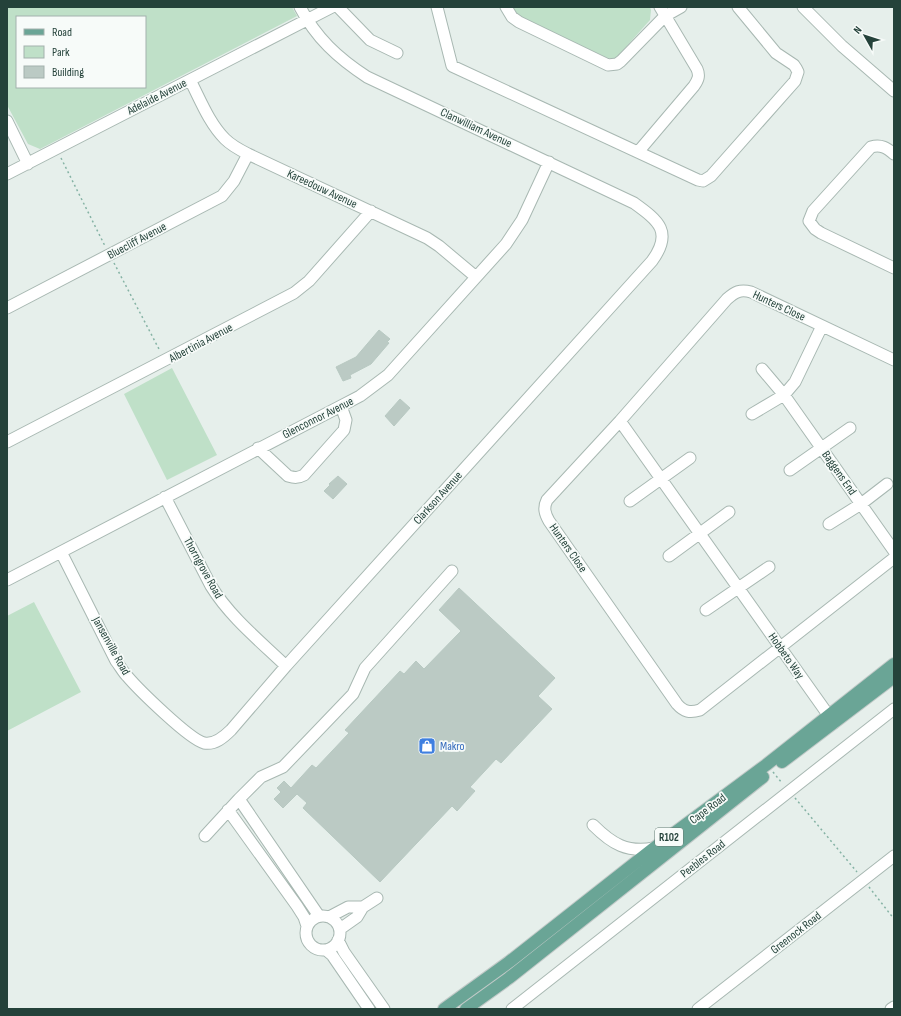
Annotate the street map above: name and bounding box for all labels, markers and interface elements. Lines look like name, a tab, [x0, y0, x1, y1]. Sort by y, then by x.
legend	[16, 16, 146, 88]
north arrow	[845, 16, 885, 56]
text: N	[851, 24, 865, 36]
text: Road	[52, 25, 72, 40]
text: Park	[52, 45, 70, 60]
text: Building	[52, 65, 84, 80]
street label: Adelaide Avenue	[124, 75, 189, 119]
street label: Clanwilliam Avenue	[438, 105, 514, 151]
street label: Kareedouw Avenue	[284, 166, 360, 212]
street label: Bluecliff Avenue	[105, 219, 169, 263]
street label: Hunters Close	[750, 287, 808, 325]
street label: Albertinia Avenue	[166, 320, 236, 367]
street label: Glenconnor Avenue	[280, 394, 356, 442]
street label: Baggens End	[818, 448, 860, 498]
street label: Clarkson Avenue	[410, 468, 466, 528]
street label: Hunters Close	[546, 521, 590, 576]
street label: Thorngrove Road	[180, 535, 226, 601]
street label: Jansenville Road	[88, 613, 133, 678]
street label: Hobbeto Way	[765, 630, 808, 682]
shop icon: Makro	[417, 736, 437, 756]
place label: Makro	[440, 739, 465, 754]
street label: Cape Road	[687, 790, 729, 828]
road number: R102	[655, 828, 683, 846]
street label: Peebles Road	[678, 837, 728, 881]
street label: Greenock Road	[768, 909, 824, 957]

